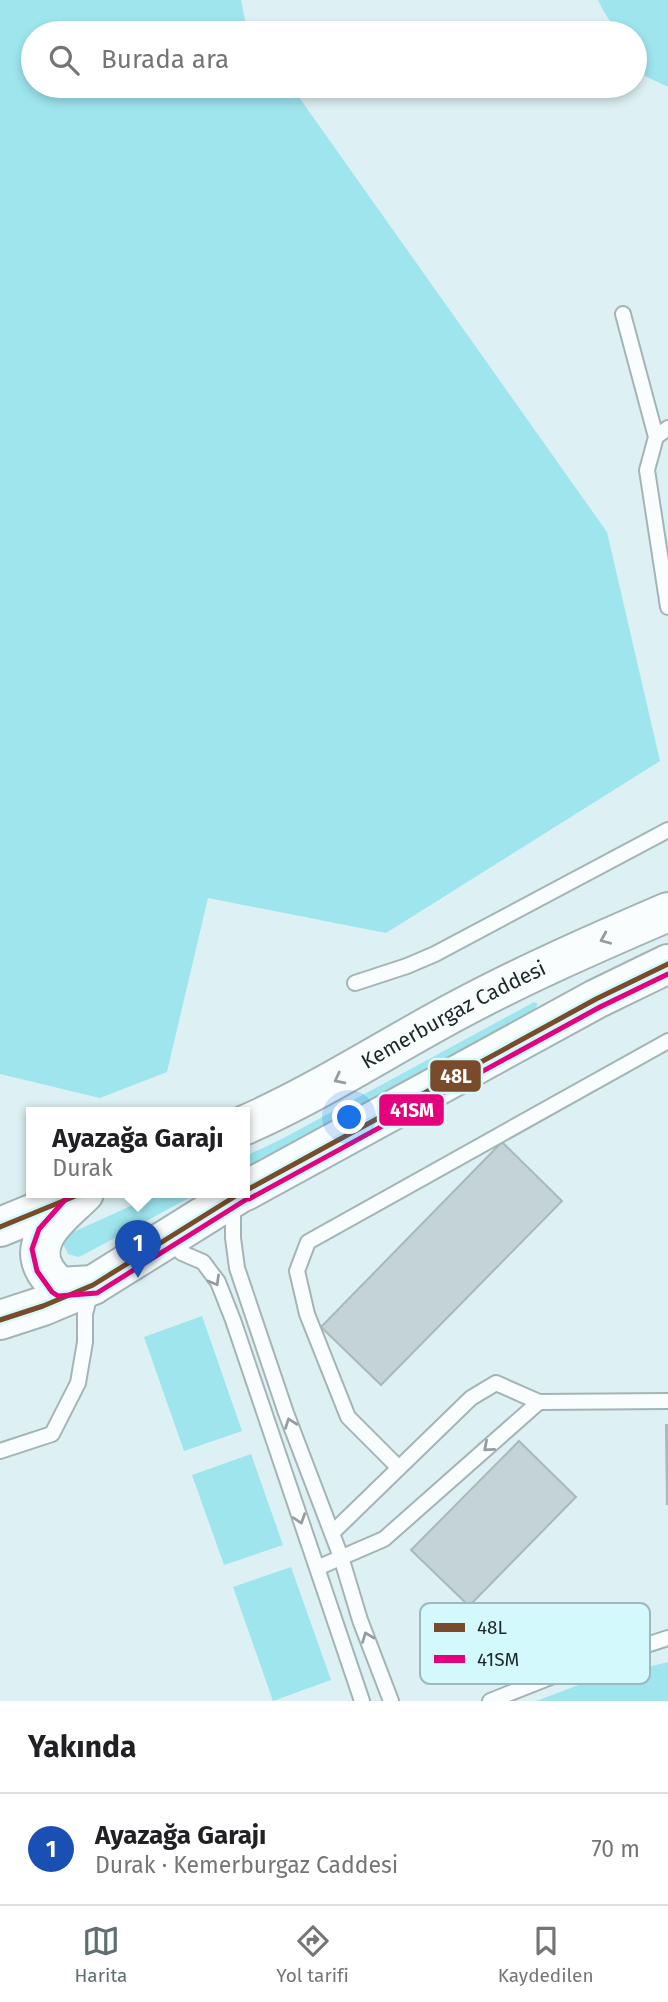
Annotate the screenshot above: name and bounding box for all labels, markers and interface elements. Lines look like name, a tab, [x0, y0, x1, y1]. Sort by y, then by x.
search box	[21, 21, 647, 98]
icon: search	[45, 41, 83, 79]
text: Burada ara	[101, 44, 229, 75]
one-way arrow	[600, 931, 613, 945]
street label: Kemerburgaz Caddesi	[357, 955, 550, 1075]
line badge: 48L	[429, 1059, 482, 1093]
text: 48L	[440, 1065, 472, 1088]
one-way arrow	[334, 1070, 346, 1084]
line badge: 41SM	[378, 1093, 445, 1127]
text: 41SM	[390, 1099, 434, 1122]
your location	[332, 1100, 366, 1134]
popup	[26, 1107, 250, 1198]
text: Ayazağa Garajı	[52, 1123, 224, 1154]
text: Durak	[52, 1154, 113, 1182]
pin: 1	[115, 1220, 161, 1278]
one-way arrow	[207, 1274, 220, 1287]
one-way arrow	[284, 1418, 298, 1430]
one-way arrow	[483, 1439, 496, 1451]
one-way arrow	[292, 1512, 306, 1524]
legend	[420, 1603, 650, 1684]
text: 48L	[477, 1616, 508, 1639]
one-way arrow	[361, 1632, 375, 1644]
text: 41SM	[477, 1648, 519, 1671]
text: Yakında	[28, 1729, 136, 1765]
text: Ayazağa Garajı	[95, 1820, 266, 1851]
text: 1	[46, 1835, 56, 1863]
text: 70 m	[591, 1835, 640, 1863]
text: Durak · Kemerburgaz Caddesi	[95, 1851, 398, 1879]
tab: Harita	[74, 1922, 127, 1987]
tab: Yol tarifi	[276, 1922, 349, 1987]
tab: Kaydedilen	[498, 1922, 594, 1987]

